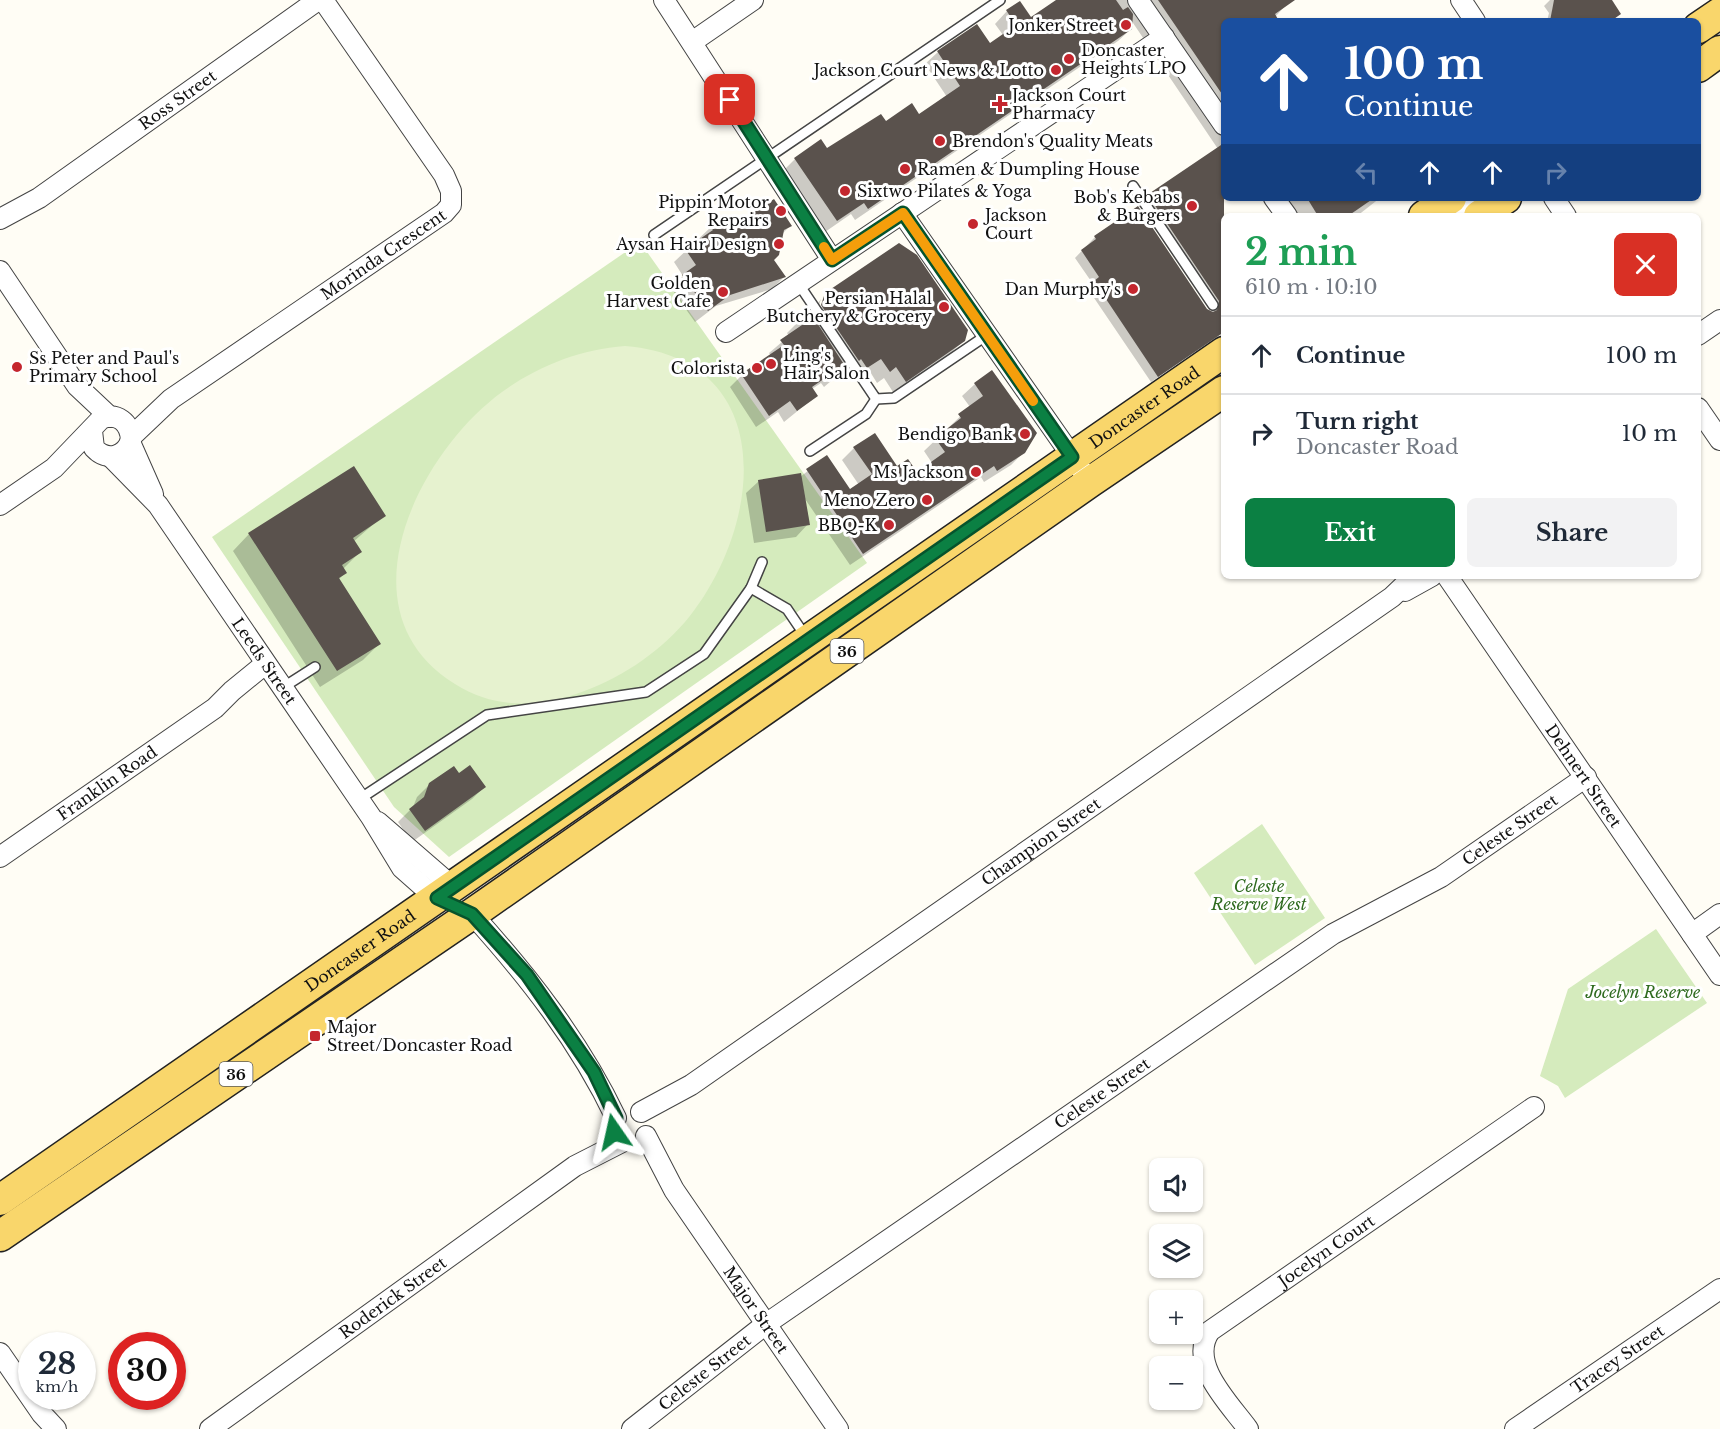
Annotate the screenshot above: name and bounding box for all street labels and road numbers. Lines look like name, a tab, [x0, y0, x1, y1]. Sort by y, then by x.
street label: Ross Street	[135, 66, 220, 134]
street label: Morinda Crescent	[317, 205, 450, 304]
street label: Doncaster Road	[1085, 362, 1204, 453]
street label: Leeds Street	[228, 614, 301, 708]
road number: 36	[830, 639, 864, 663]
street label: Dehnert Street	[1541, 720, 1626, 831]
street label: Franklin Road	[53, 741, 161, 824]
street label: Celeste Street	[1458, 790, 1561, 870]
street label: Champion Street	[977, 793, 1104, 890]
street label: Doncaster Road	[301, 905, 419, 996]
street label: Celeste Street	[1050, 1053, 1154, 1133]
road number: 36	[220, 1062, 252, 1086]
street label: Jocelyn Court	[1272, 1210, 1378, 1292]
street label: Roderick Street	[335, 1252, 450, 1343]
street label: Major Street	[719, 1262, 793, 1357]
street label: Tracey Street	[1567, 1320, 1668, 1398]
street label: Celeste Street	[654, 1330, 755, 1415]

